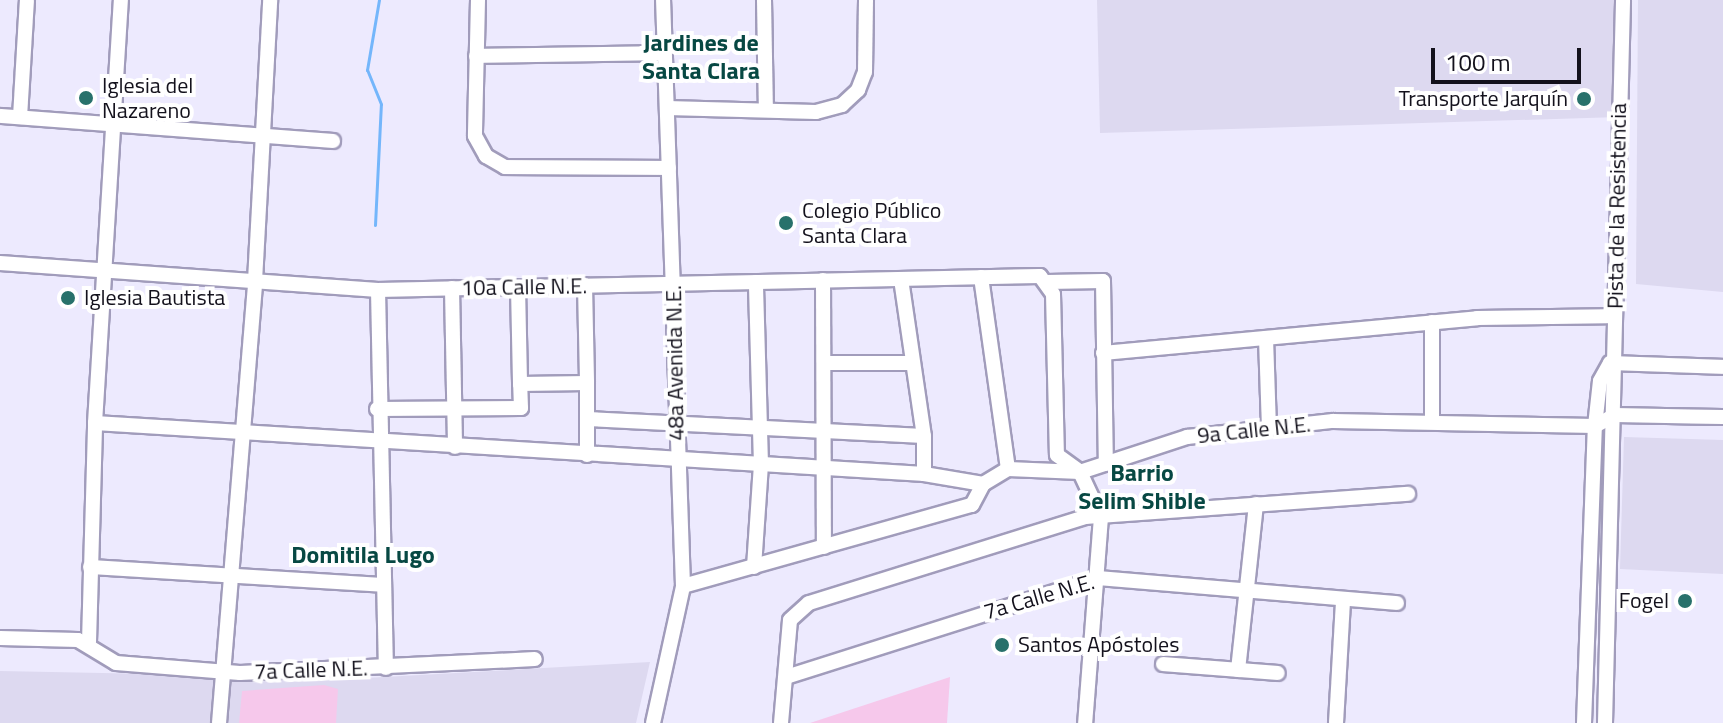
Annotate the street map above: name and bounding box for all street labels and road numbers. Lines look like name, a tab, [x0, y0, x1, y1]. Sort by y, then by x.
street label: Pista de la Resistencia	[1602, 103, 1632, 309]
street label: 10a Calle N.E.	[461, 273, 587, 301]
street label: 48a Avenida N.E.	[660, 285, 690, 441]
street label: 9a Calle N.E.	[1196, 411, 1312, 449]
street label: 7a Calle N.E.	[981, 569, 1097, 625]
street label: 7a Calle N.E.	[254, 655, 368, 685]

